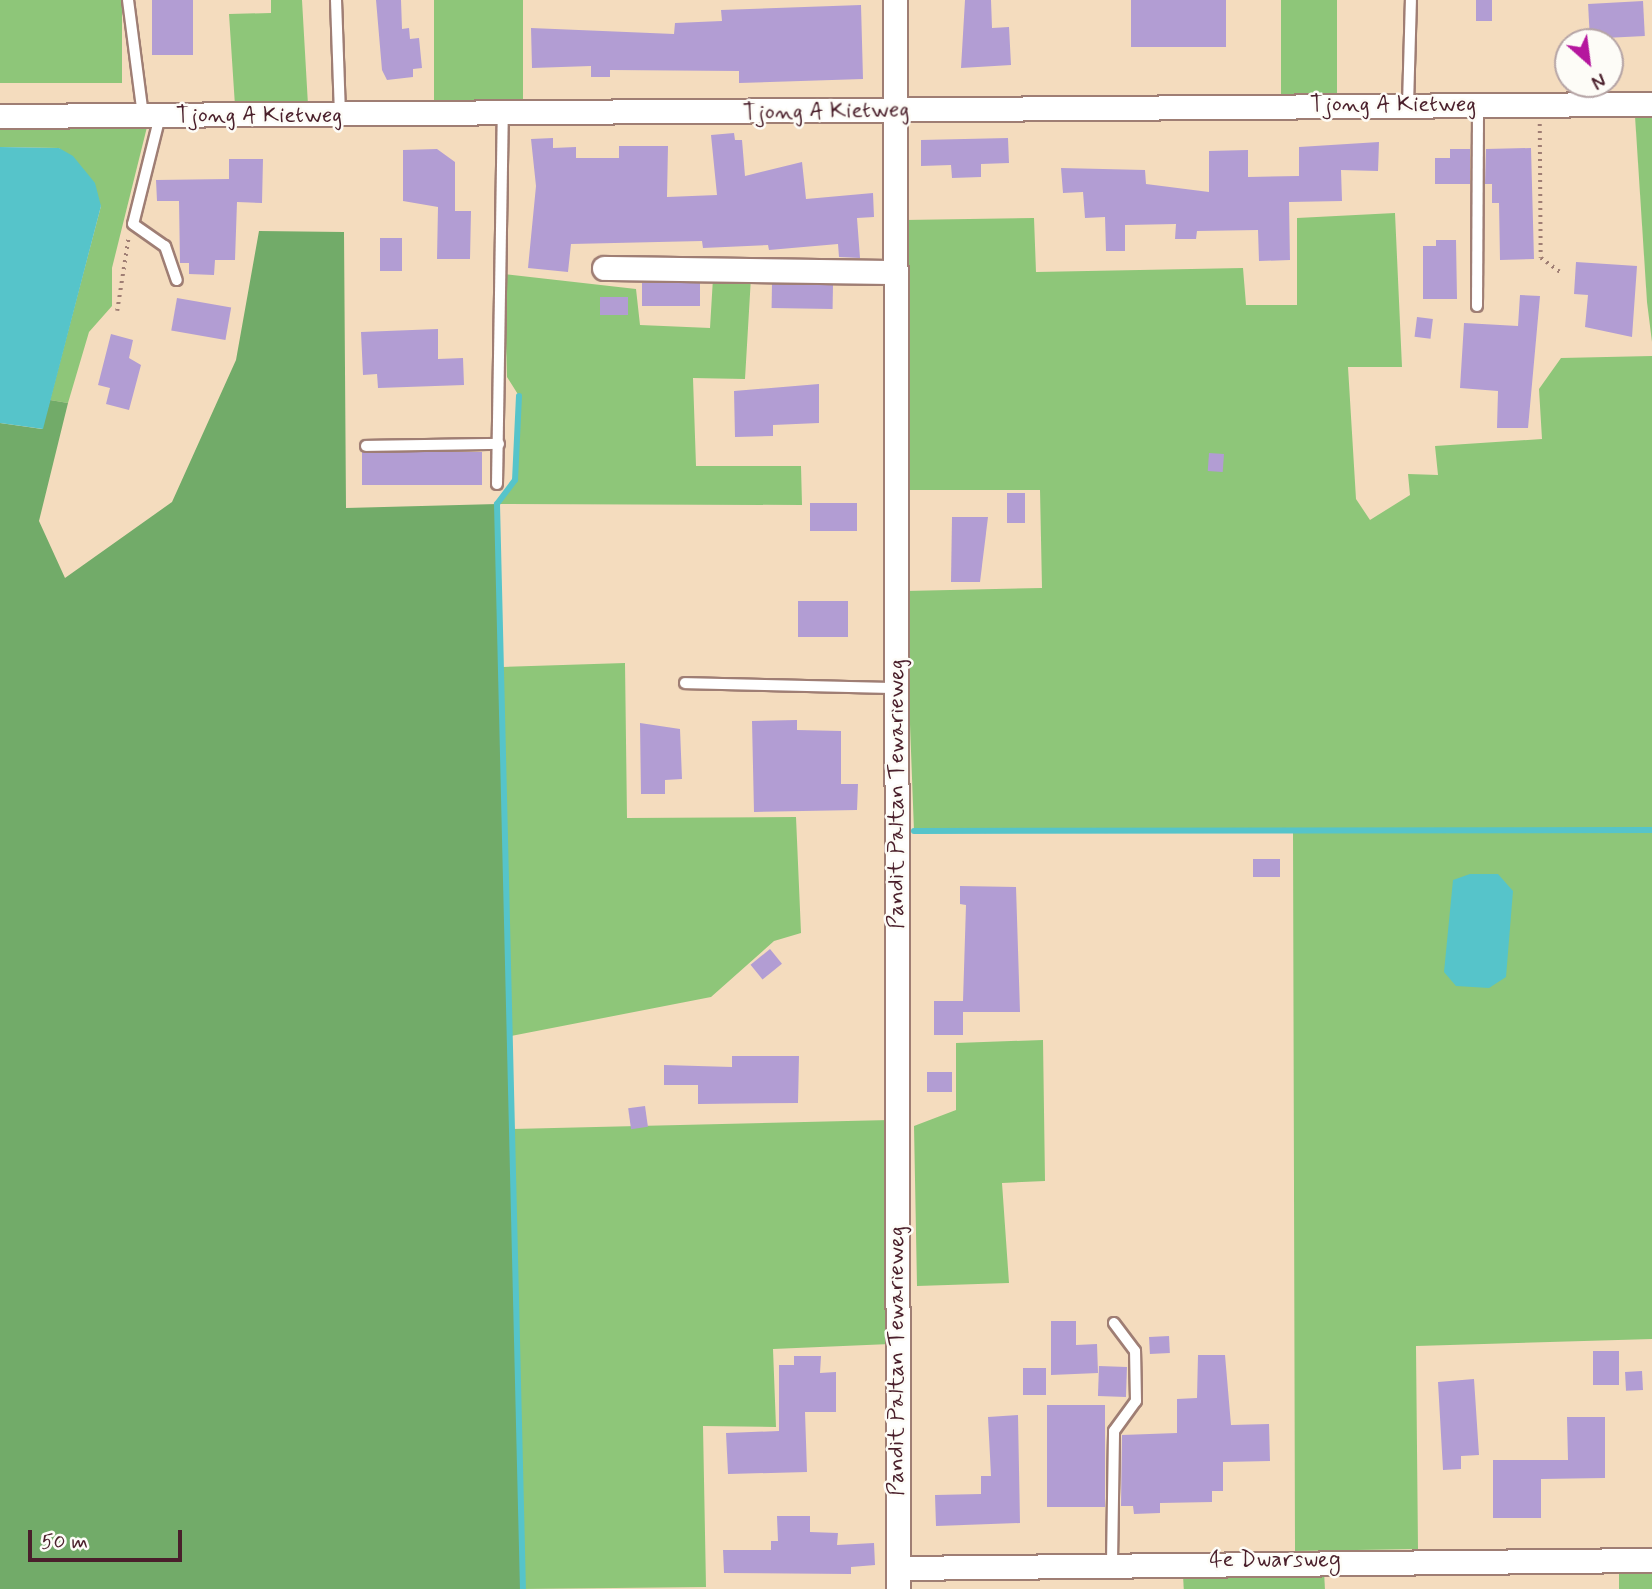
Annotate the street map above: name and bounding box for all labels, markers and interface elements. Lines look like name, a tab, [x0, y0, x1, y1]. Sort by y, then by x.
north arrow	[1554, 28, 1624, 98]
text: N	[1587, 66, 1610, 94]
street label: Tjong A Kietweg	[1309, 91, 1477, 119]
street label: Tjong A Kietweg	[742, 97, 910, 127]
street label: Tjong A Kietweg	[175, 102, 343, 130]
street label: Pandit Paltan Tewarieweg	[883, 666, 911, 922]
street label: Pandit Paltan Tewarieweg	[883, 1233, 911, 1489]
scale bar	[32, 1516, 186, 1560]
text: 50 m	[41, 1528, 88, 1556]
street label: 4e Dwarsweg	[1209, 1546, 1341, 1574]

